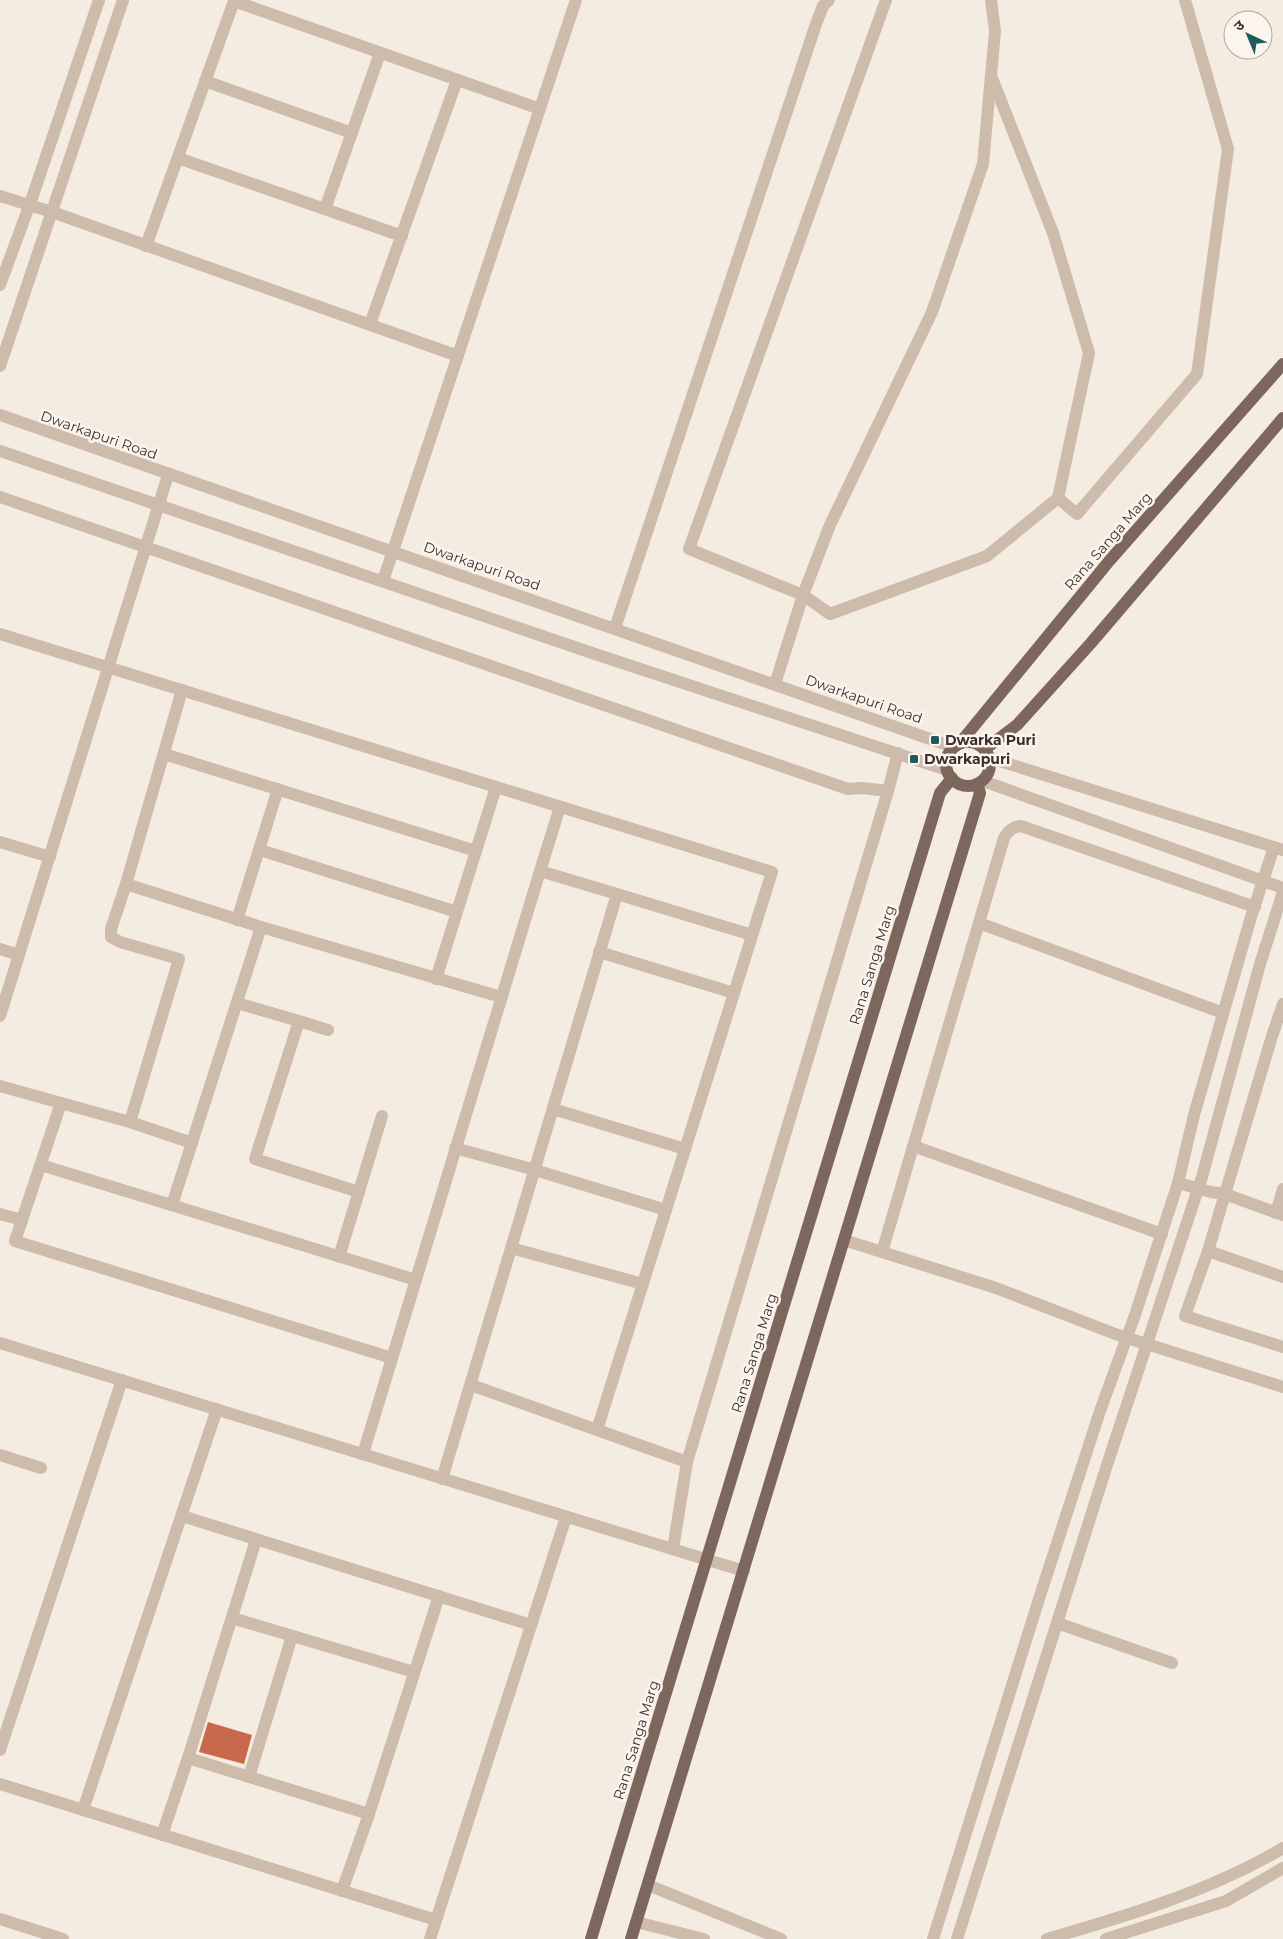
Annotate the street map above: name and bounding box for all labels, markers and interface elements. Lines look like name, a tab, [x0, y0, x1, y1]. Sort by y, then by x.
north arrow	[1223, 10, 1273, 60]
text: उ	[1230, 16, 1249, 35]
street label: Dwarkapuri Road	[38, 407, 160, 463]
street label: Rana Sanga Marg	[1060, 488, 1156, 594]
street label: Dwarkapuri Road	[421, 538, 543, 594]
street label: Dwarkapuri Road	[803, 671, 925, 727]
place label: Dwarka Puri	[945, 731, 1036, 749]
marker: Dwarka Puri	[929, 734, 941, 746]
place label: Dwarkapuri	[924, 750, 1010, 768]
marker: Dwarkapuri	[908, 753, 920, 765]
street label: Rana Sanga Marg	[845, 903, 899, 1027]
street label: Rana Sanga Marg	[727, 1291, 781, 1415]
street label: Rana Sanga Marg	[609, 1678, 663, 1802]

